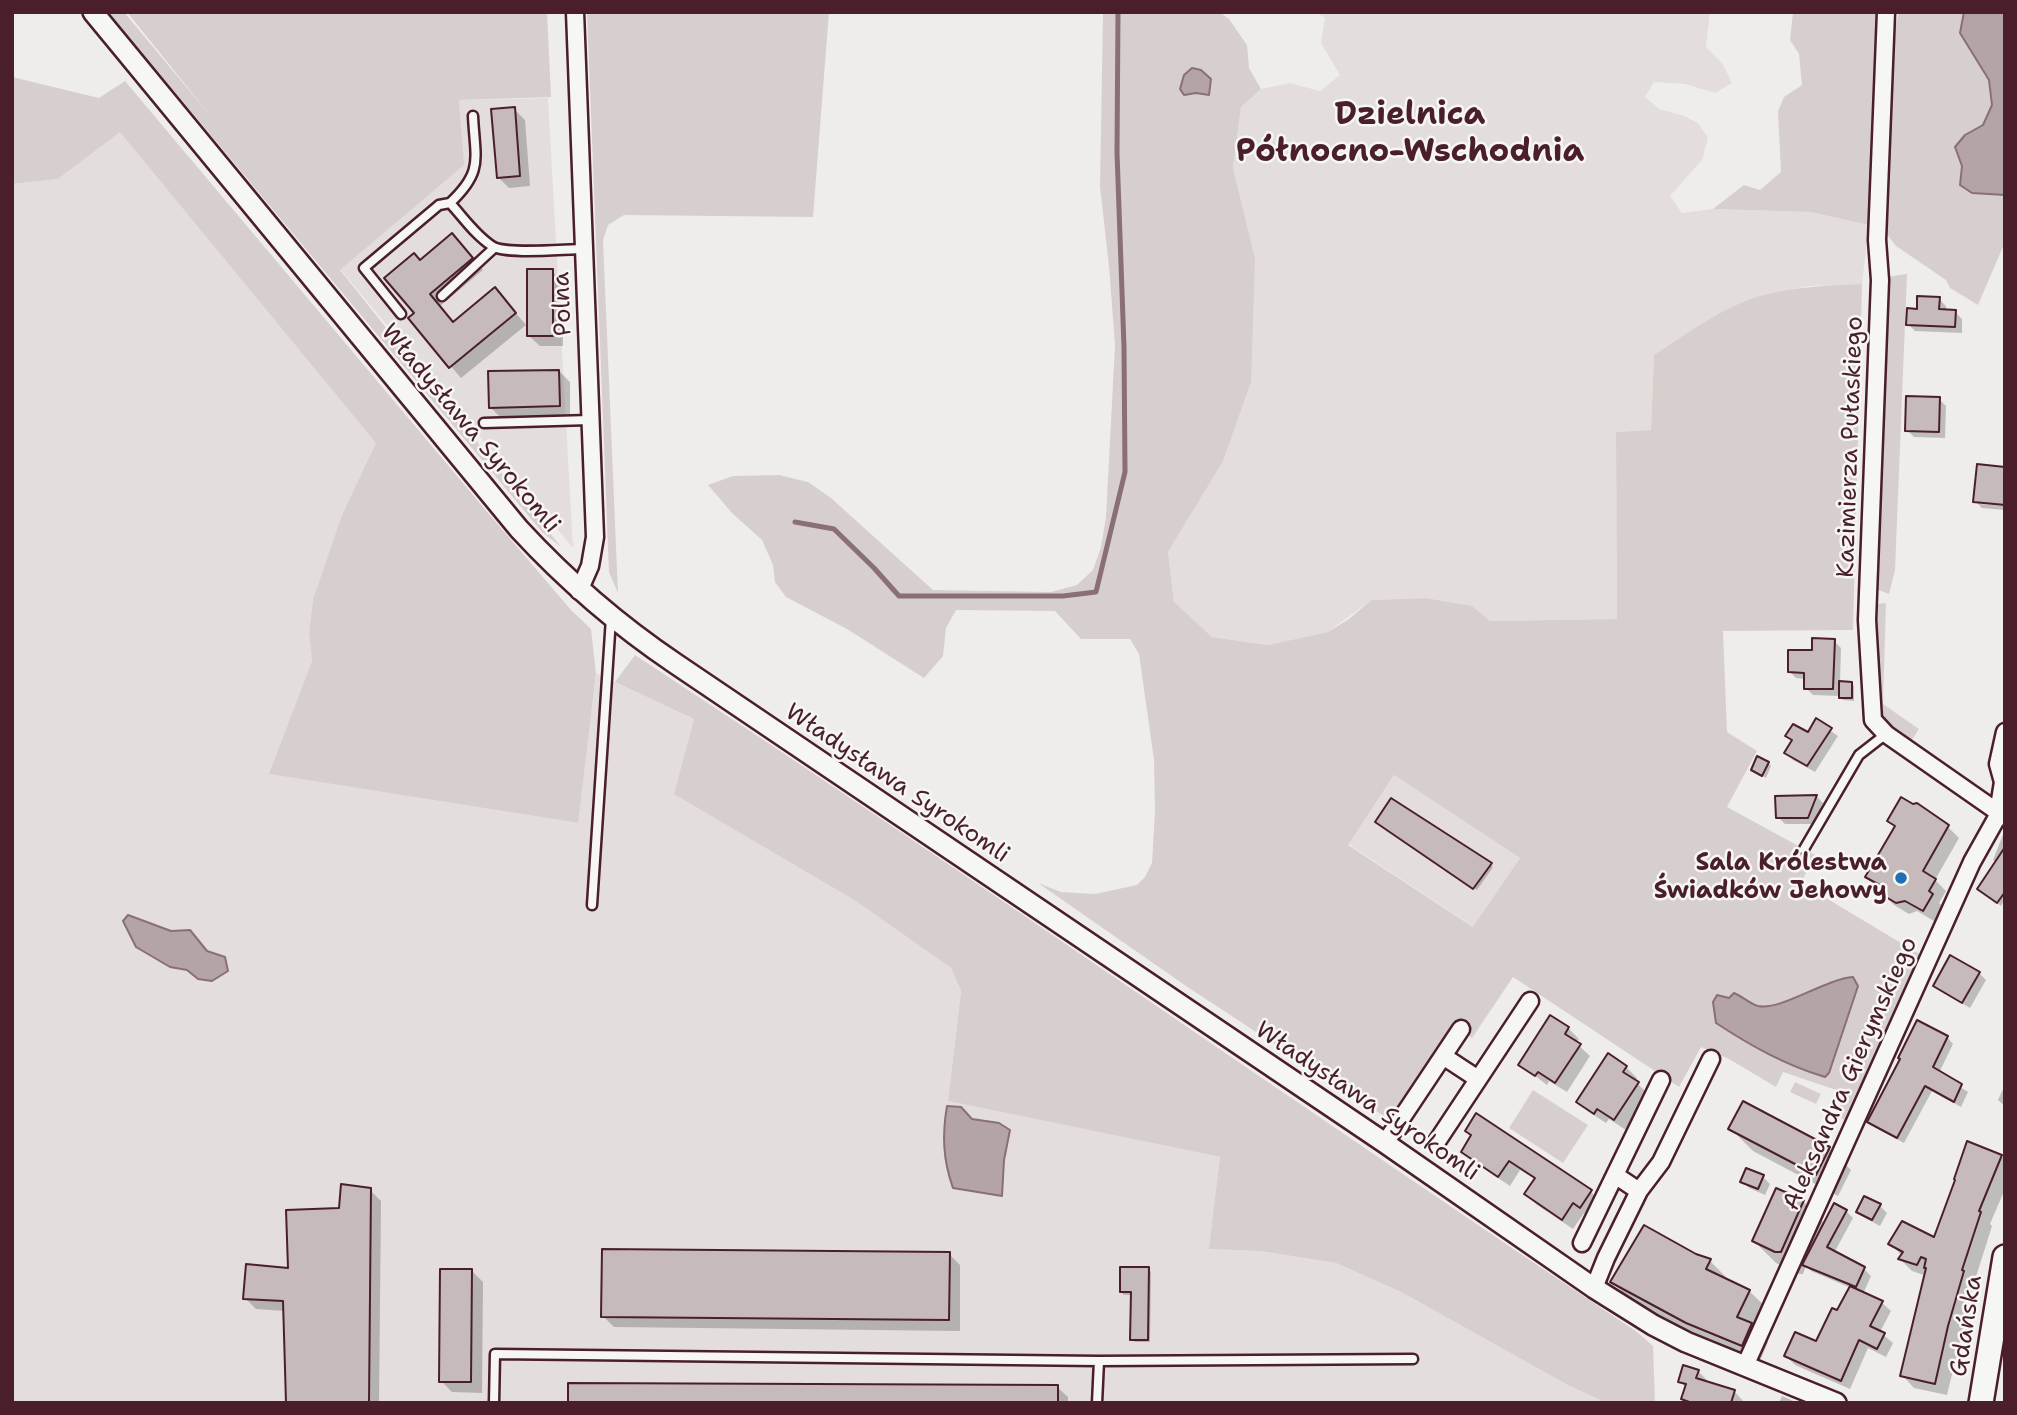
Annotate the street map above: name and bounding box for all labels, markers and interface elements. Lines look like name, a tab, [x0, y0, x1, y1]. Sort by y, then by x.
district label: Dzielnica Północno-Wschodnia	[1236, 97, 1584, 172]
street label: Polna	[547, 271, 579, 337]
street label: Kazimierza Pułaskiego	[1832, 316, 1870, 578]
street label: Władysława Syrokomli	[374, 318, 566, 540]
street label: Władysława Syrokomli	[779, 698, 1015, 870]
place label: Sala Królestwa Świadków Jehowy	[1654, 850, 1887, 906]
marker: Sala Królestwa Świadków Jehowy	[1893, 870, 1909, 886]
street label: Aleksandra Gierymskiego	[1778, 933, 1924, 1215]
street label: Władysława Syrokomli	[1249, 1016, 1485, 1188]
street label: Gdańska	[1945, 1273, 1989, 1379]

